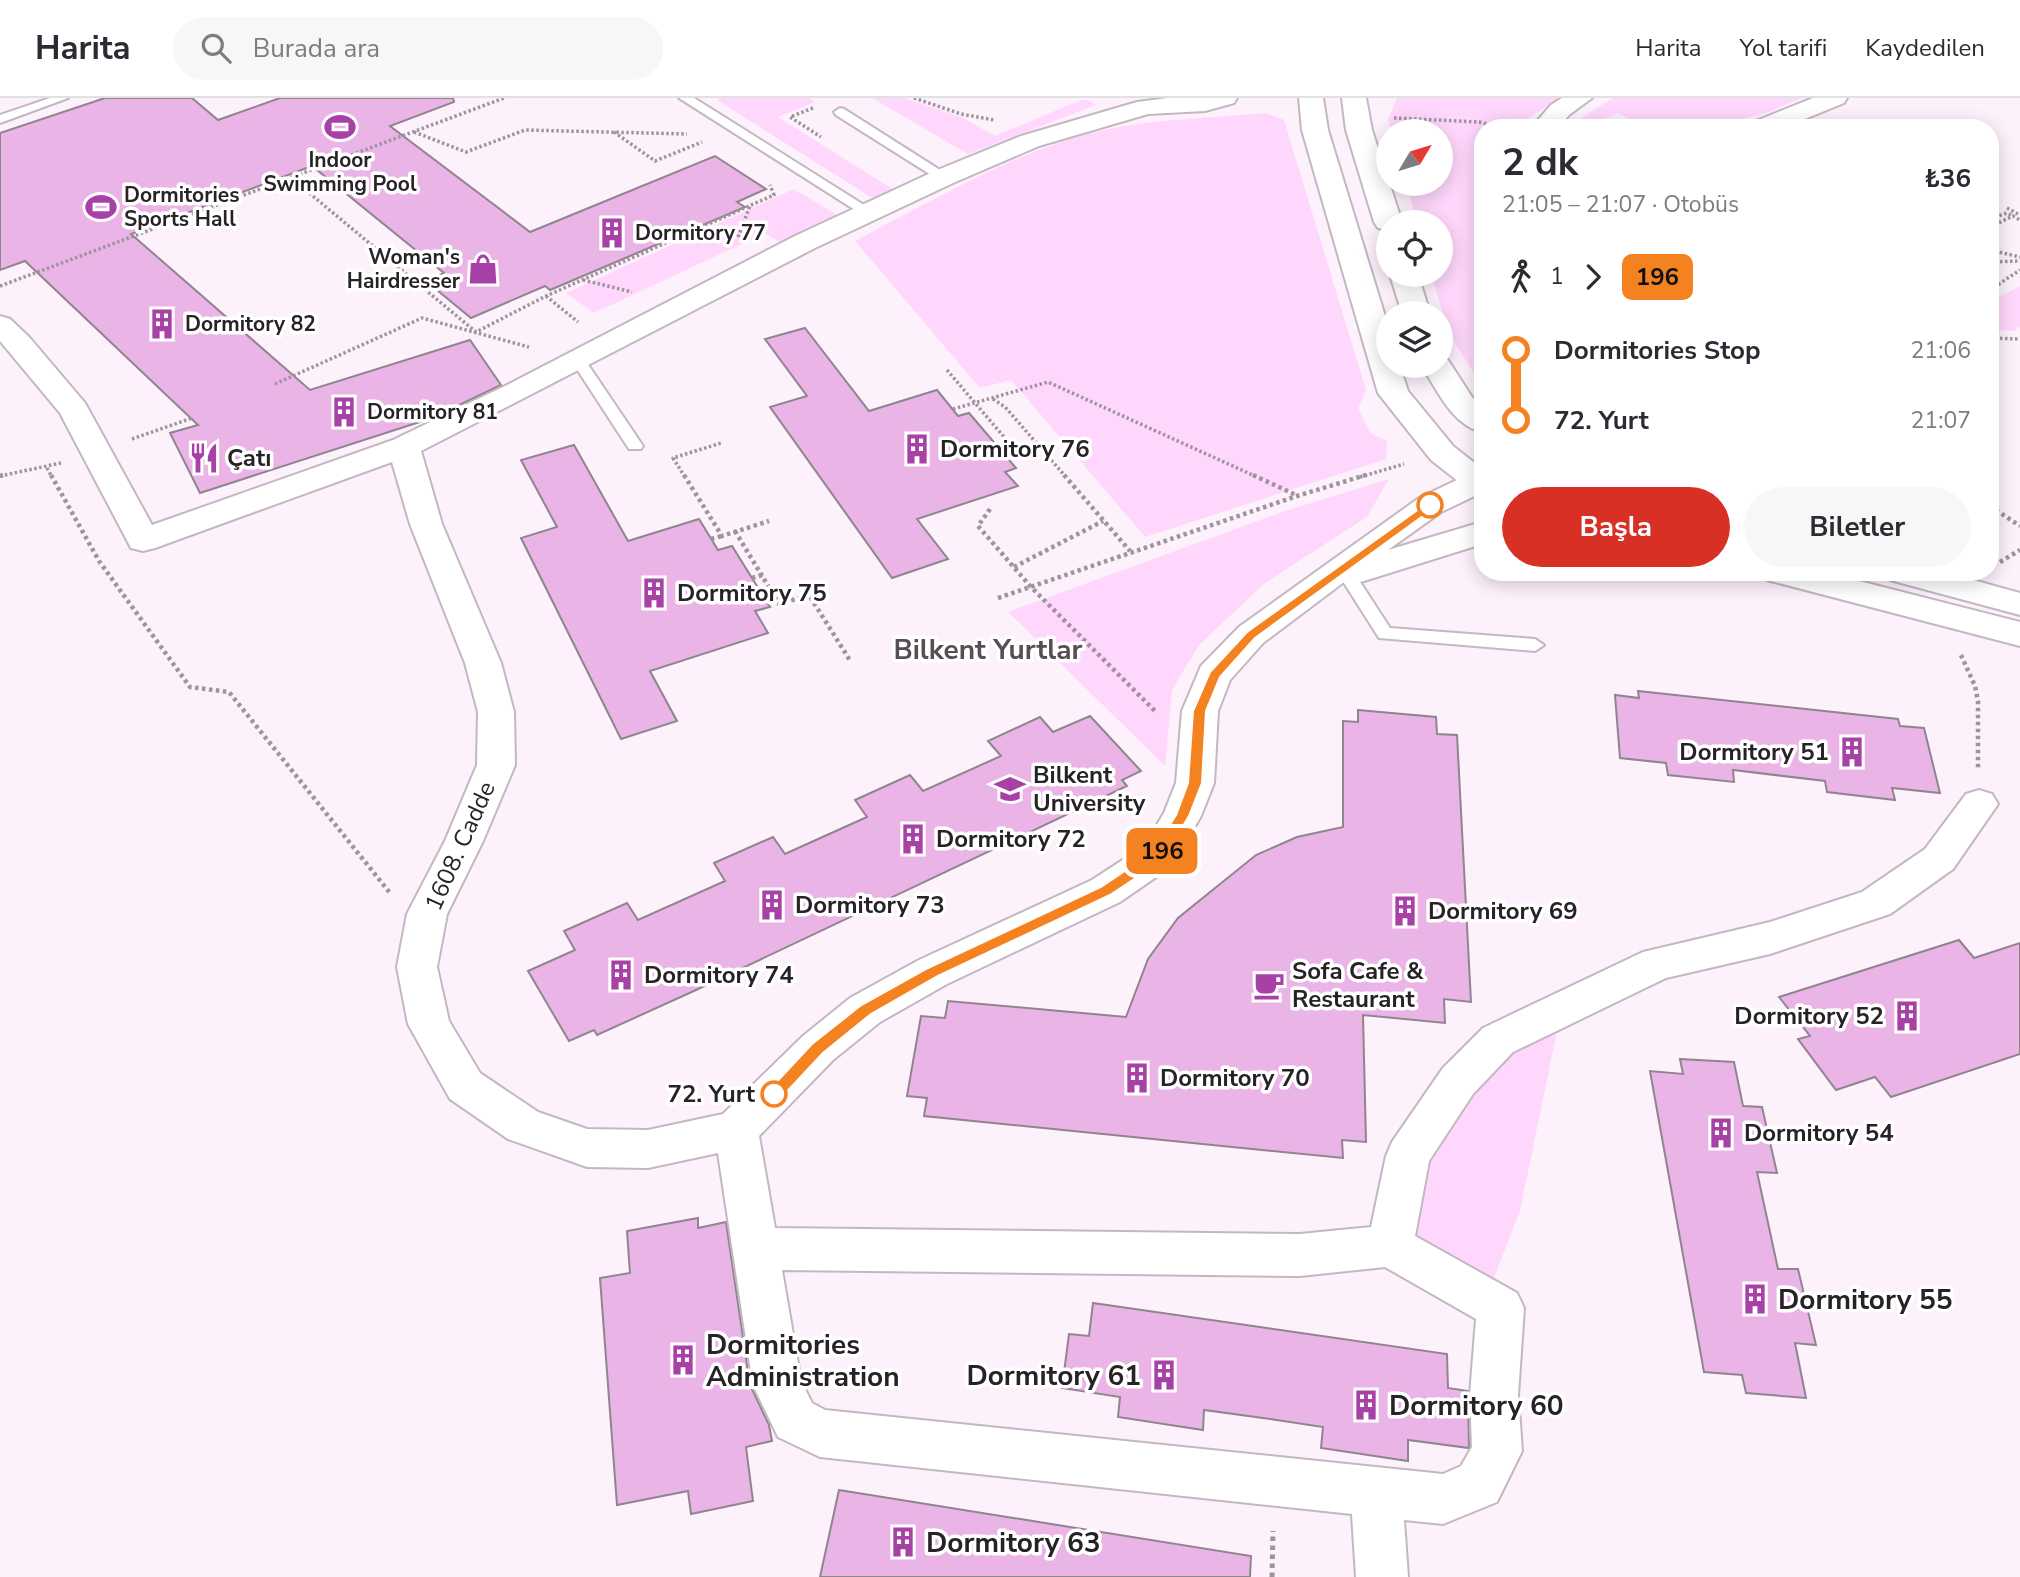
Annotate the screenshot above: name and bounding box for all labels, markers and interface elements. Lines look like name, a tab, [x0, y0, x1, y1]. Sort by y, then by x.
search box	[173, 17, 663, 80]
text: Harita	[35, 26, 131, 71]
icon: search	[197, 29, 235, 67]
text: Burada ara	[253, 31, 380, 66]
text: Harita	[1635, 32, 1701, 64]
text: Yol tarifi	[1739, 32, 1827, 64]
text: Kaydedilen	[1865, 32, 1985, 64]
sports icon: Indoor Swimming Pool	[323, 110, 357, 144]
north arrow	[1376, 119, 1452, 196]
map controls	[1376, 119, 1453, 378]
text: 2 dk	[1502, 137, 1578, 188]
place label: Indoor Swimming Pool	[263, 146, 417, 198]
text: ₺36	[1924, 161, 1971, 196]
place label: Dormitories Sports Hall	[124, 181, 239, 233]
text: 21:05 – 21:07 · Otobüs	[1502, 189, 1739, 220]
sports icon: Dormitories Sports Hall	[84, 190, 118, 224]
button: locate	[1376, 210, 1453, 287]
building icon: Dormitory 77	[595, 216, 629, 250]
place label: Dormitory 77	[635, 219, 766, 247]
place label: Woman's Hairdresser	[347, 243, 461, 295]
shop icon: Woman's Hairdresser	[466, 252, 500, 286]
icon: walk	[1502, 258, 1540, 296]
icon: forward	[1574, 258, 1612, 296]
text: 1	[1550, 261, 1564, 292]
text: 196	[1636, 261, 1679, 293]
button: layers	[1376, 301, 1453, 378]
building icon: Dormitory 82	[145, 307, 179, 341]
place label: Dormitory 82	[185, 310, 316, 338]
text: Dormitories Stop	[1554, 333, 1761, 368]
text: 21:06	[1911, 335, 1971, 366]
building icon: Dormitory 81	[327, 395, 361, 429]
place label: Dormitory 81	[367, 398, 498, 426]
text: 72. Yurt	[1554, 403, 1649, 438]
text: 21:07	[1911, 405, 1971, 436]
building icon: Dormitory 76	[900, 432, 934, 466]
place label: Dormitory 76	[940, 433, 1090, 465]
restaurant icon: Çatı	[187, 441, 221, 475]
place label: Çatı	[227, 442, 271, 474]
button: Başla	[1502, 487, 1730, 567]
button: Biletler	[1744, 487, 1971, 567]
unlabelled marker	[1417, 492, 1443, 518]
building icon: Dormitory 75	[637, 576, 671, 610]
place label: Dormitory 75	[677, 577, 827, 609]
district label: Bilkent Yurtlar	[893, 631, 1083, 669]
building icon: Dormitory 51	[1835, 735, 1869, 769]
place label: Dormitory 51	[1679, 736, 1829, 768]
place label: Bilkent University	[1033, 759, 1146, 819]
school or university icon: Bilkent University	[993, 772, 1027, 806]
street label: 1608. Cadde	[417, 776, 503, 916]
building icon: Dormitory 72	[896, 822, 930, 856]
place label: Dormitory 72	[936, 823, 1086, 855]
line badge: 196	[1122, 828, 1202, 874]
text: 196	[1140, 835, 1184, 867]
building icon: Dormitory 73	[755, 888, 789, 922]
place label: Dormitory 73	[795, 889, 945, 921]
building icon: Dormitory 69	[1388, 894, 1422, 928]
place label: Dormitory 69	[1428, 895, 1578, 927]
place label: Sofa Cafe & Restaurant	[1292, 955, 1424, 1015]
building icon: Dormitory 74	[604, 958, 638, 992]
place label: Dormitory 74	[644, 959, 794, 991]
cafe icon: Sofa Cafe & Restaurant	[1252, 968, 1286, 1002]
building icon: Dormitory 52	[1890, 999, 1924, 1033]
place label: Dormitory 52	[1734, 1000, 1884, 1032]
building icon: Dormitory 70	[1120, 1061, 1154, 1095]
place label: Dormitory 70	[1160, 1062, 1310, 1094]
place label: 72. Yurt	[668, 1078, 756, 1110]
marker: 72. Yurt	[761, 1081, 787, 1107]
building icon: Dormitory 54	[1704, 1116, 1738, 1150]
place label: Dormitory 54	[1744, 1117, 1894, 1149]
place label: Dormitory 55	[1778, 1281, 1953, 1319]
building icon: Dormitory 55	[1738, 1282, 1772, 1316]
place label: Dormitories Administration	[706, 1326, 900, 1396]
building icon: Dormitories Administration	[666, 1343, 700, 1377]
place label: Dormitory 61	[966, 1357, 1141, 1395]
building icon: Dormitory 61	[1147, 1358, 1181, 1392]
place label: Dormitory 60	[1389, 1387, 1564, 1425]
building icon: Dormitory 60	[1349, 1388, 1383, 1422]
place label: Dormitory 63	[926, 1524, 1101, 1562]
building icon: Dormitory 63	[886, 1525, 920, 1559]

